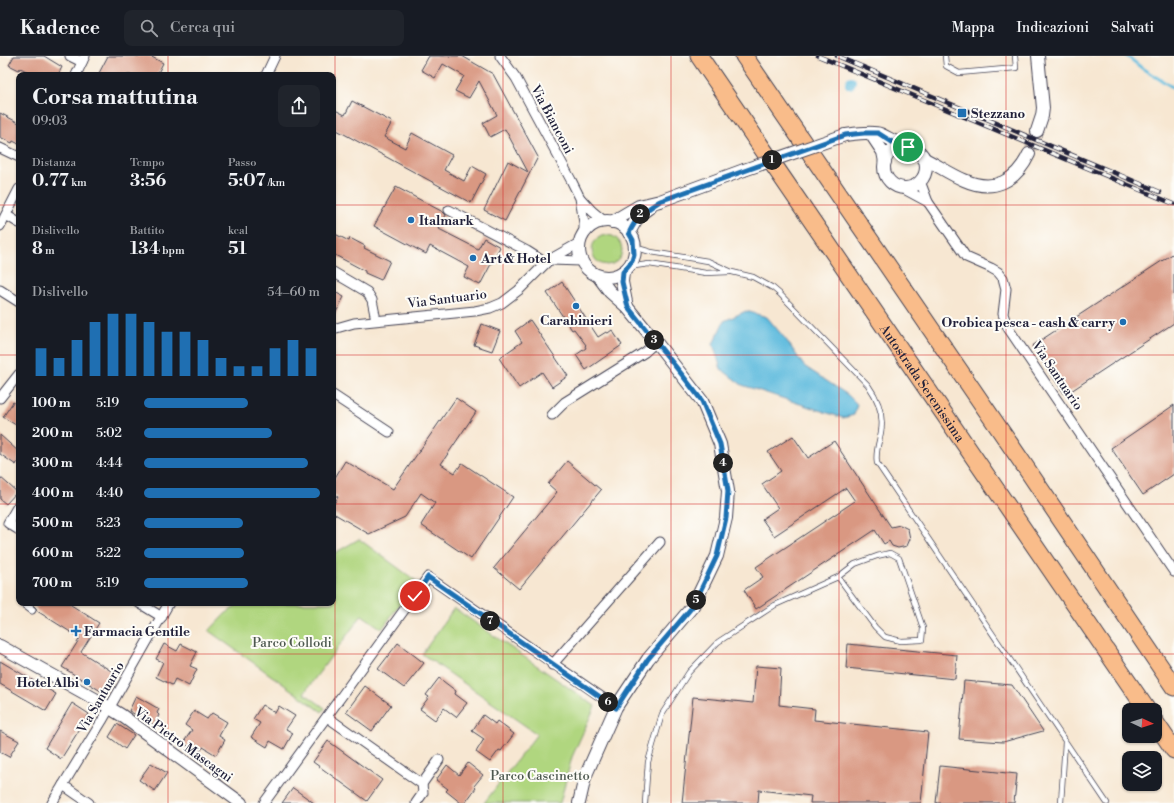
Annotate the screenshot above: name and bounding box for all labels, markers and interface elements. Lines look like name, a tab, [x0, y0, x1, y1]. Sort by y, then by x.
search box	[124, 10, 404, 46]
text: Kadence	[20, 16, 100, 40]
icon: search	[138, 17, 160, 39]
text: Cerca qui	[170, 18, 235, 37]
text: Mappa	[952, 19, 994, 37]
text: Indicazioni	[1016, 19, 1089, 37]
text: Salvati	[1111, 19, 1154, 37]
street label: Via Bianconi	[527, 81, 577, 157]
text: Corsa mattutina	[32, 84, 198, 111]
button: share	[278, 85, 320, 127]
place label: Stezzano	[971, 106, 1026, 122]
marker: Stezzano	[956, 107, 968, 119]
text: 09:03	[32, 113, 67, 129]
pin	[891, 130, 925, 164]
icon: arrive	[897, 136, 919, 158]
pin: 1	[762, 150, 782, 170]
text: 1	[769, 153, 775, 167]
text: Distanza	[32, 156, 76, 170]
text: Tempo	[130, 156, 164, 170]
text: Passo	[228, 156, 256, 170]
text: 0.77	[32, 170, 69, 192]
text: 3:56	[130, 170, 166, 192]
text: 5:07	[228, 170, 265, 192]
text: km	[69, 176, 87, 190]
text: /km	[265, 176, 285, 190]
pin: 2	[630, 204, 650, 224]
text: 2	[637, 207, 643, 221]
place label: Italmark	[419, 213, 474, 229]
marker: Italmark	[406, 215, 416, 225]
text: Dislivello	[32, 224, 79, 238]
text: Battito	[130, 224, 165, 238]
text: kcal	[228, 224, 248, 238]
text: 8	[32, 238, 43, 260]
text: 134	[130, 238, 160, 260]
text: 51	[228, 238, 247, 260]
text: m	[43, 244, 55, 258]
text: bpm	[160, 244, 185, 258]
place label: Art & Hotel	[480, 251, 552, 267]
marker: Art & Hotel	[468, 253, 478, 263]
text: Dislivello	[32, 284, 88, 300]
text: 54–60 m	[267, 284, 320, 300]
street label: Via Santuario	[405, 286, 488, 312]
marker: Carabinieri	[571, 301, 581, 311]
place label: Carabinieri	[540, 313, 612, 329]
place label: Orobica pesca - cash & carry	[942, 315, 1115, 331]
marker: Orobica pesca - cash & carry	[1118, 317, 1128, 327]
street label: Autostrada Serenissima	[875, 321, 968, 446]
pin: 3	[644, 330, 664, 350]
text: 3	[651, 333, 657, 347]
street label: Via Santuario	[1028, 337, 1086, 413]
text: 100 m	[32, 395, 71, 411]
text: 5:19	[96, 395, 119, 411]
text: 200 m	[32, 425, 73, 441]
text: 5:02	[96, 425, 122, 441]
pin: 4	[713, 453, 733, 473]
text: 300 m	[32, 455, 73, 471]
text: 4:44	[96, 455, 122, 471]
text: 4	[719, 456, 727, 470]
text: 400 m	[32, 485, 74, 501]
text: 4:40	[96, 485, 123, 501]
text: 500 m	[32, 515, 73, 531]
text: 5:23	[96, 515, 121, 531]
text: 600 m	[32, 545, 73, 561]
text: 5:22	[96, 545, 121, 561]
text: 700 m	[32, 575, 72, 591]
text: 5:19	[96, 575, 119, 591]
pin	[398, 579, 432, 613]
icon: check	[404, 585, 426, 607]
pin: 5	[686, 590, 706, 610]
text: 5	[693, 593, 699, 607]
pin: 7	[480, 611, 500, 631]
text: 7	[487, 614, 493, 628]
place label: Farmacia Gentile	[84, 624, 190, 640]
marker: Farmacia Gentile	[71, 626, 81, 636]
park label: Parco Collodi	[252, 635, 332, 651]
street label: Via Santuario	[73, 659, 128, 737]
place label: Hotel Albi	[17, 675, 79, 691]
marker: Hotel Albi	[82, 677, 92, 687]
pin: 6	[598, 692, 618, 712]
text: 6	[605, 695, 611, 709]
street label: Via Pietro Mascagni	[130, 703, 236, 786]
north arrow	[1122, 703, 1162, 743]
map controls	[1122, 703, 1162, 791]
button: layers	[1122, 751, 1162, 791]
park label: Parco Cascinetto	[490, 768, 590, 784]

